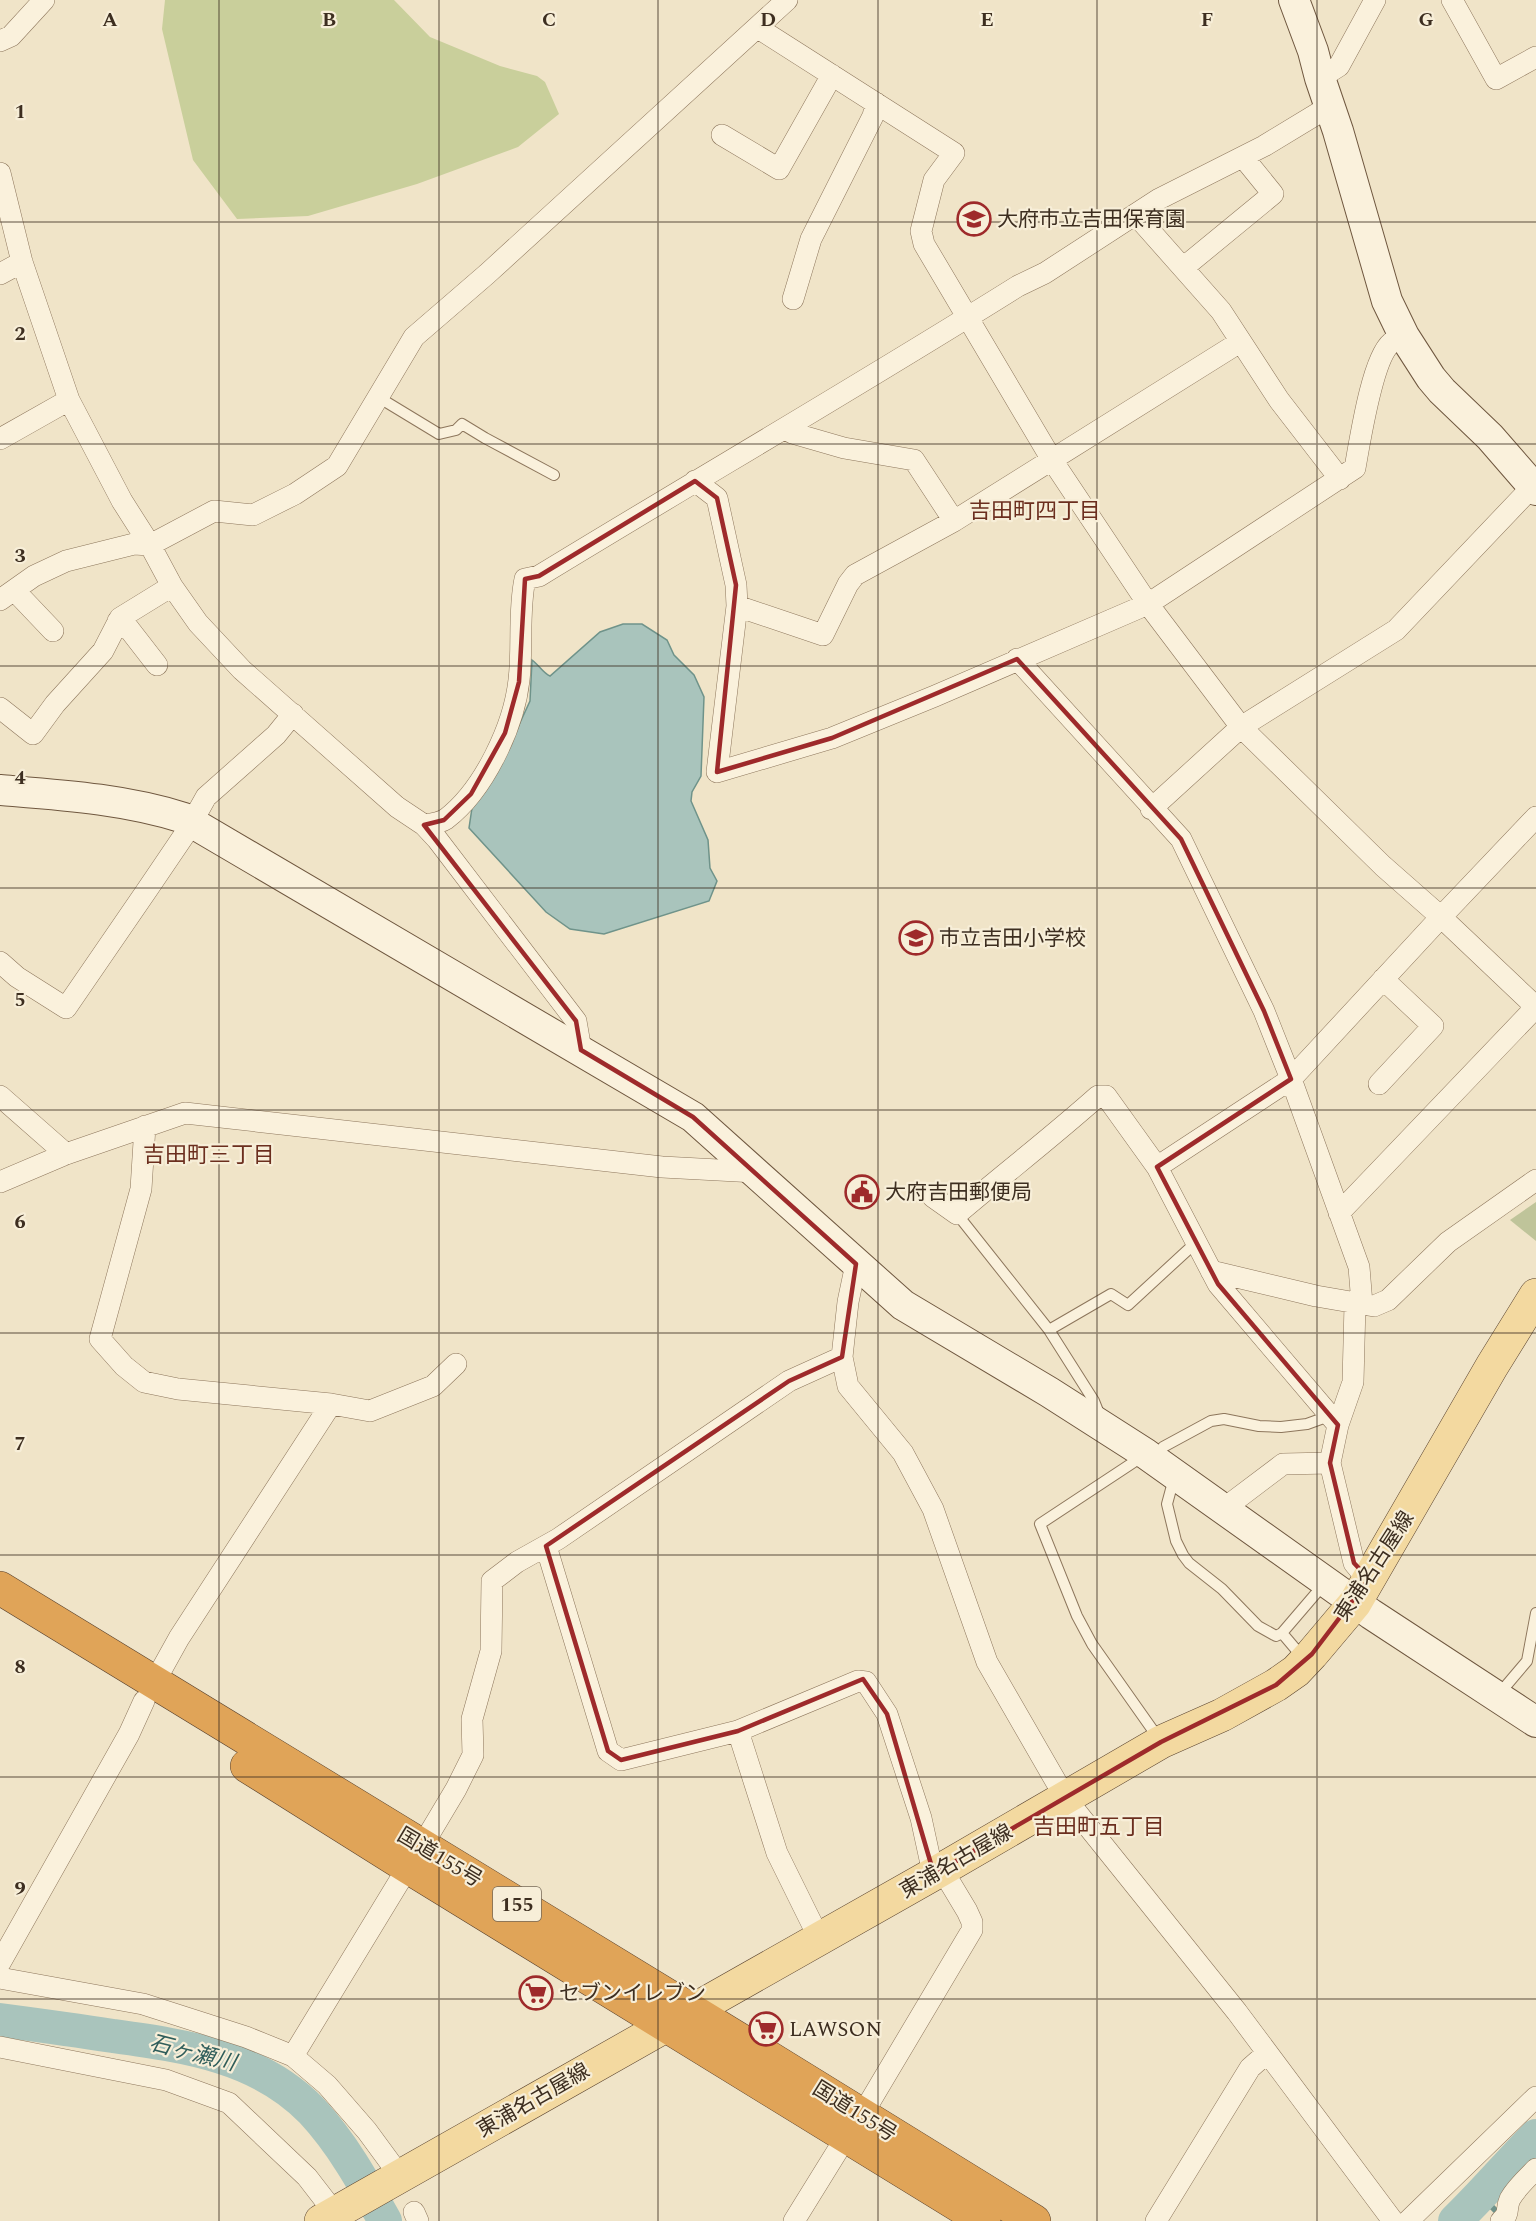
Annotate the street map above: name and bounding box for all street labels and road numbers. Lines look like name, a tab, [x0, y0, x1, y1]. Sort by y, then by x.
street label: 東浦名古屋線	[1327, 1505, 1423, 1628]
street label: 東浦名古屋線	[894, 1817, 1019, 1907]
street label: 国道155号	[391, 1820, 488, 1896]
road number: 155	[493, 1887, 541, 1921]
street label: 東浦名古屋線	[471, 2056, 596, 2146]
street label: 国道155号	[806, 2073, 903, 2150]

